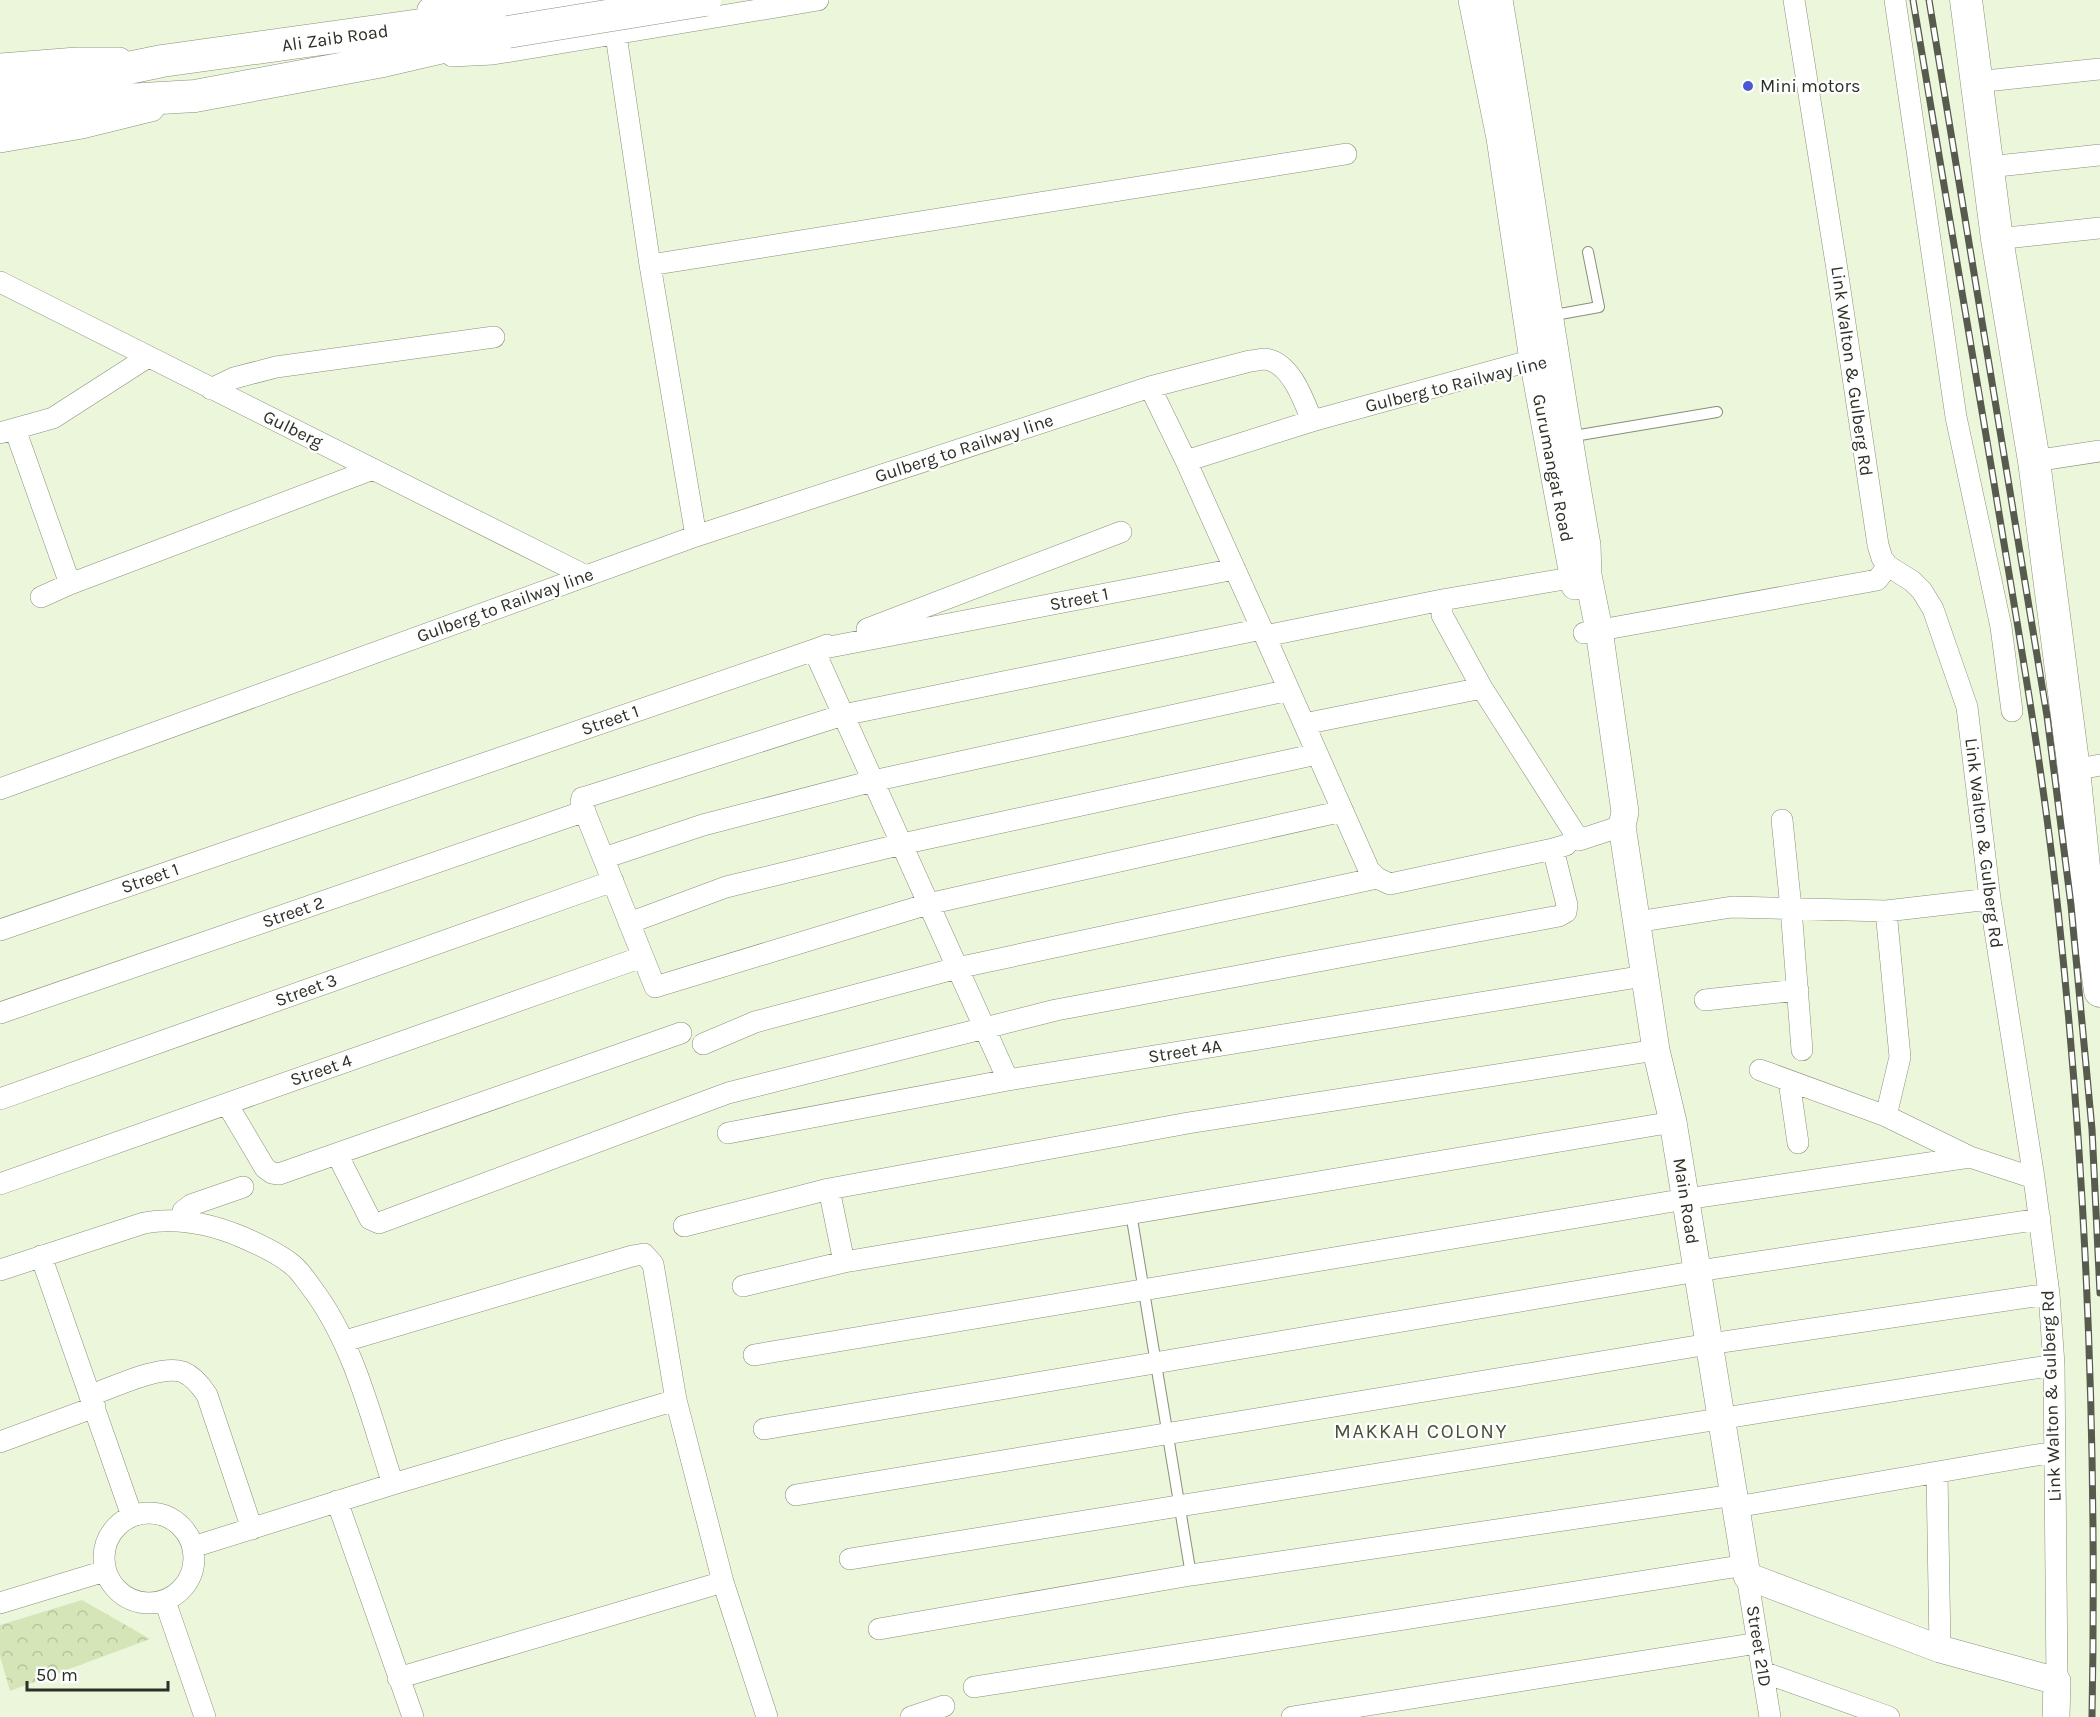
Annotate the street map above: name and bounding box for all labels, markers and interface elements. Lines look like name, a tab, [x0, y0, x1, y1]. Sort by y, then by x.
street label: Ali Zaib Road	[280, 20, 390, 56]
place label: Mini motors	[1760, 75, 1860, 97]
marker: Mini motors	[1741, 79, 1755, 93]
street label: Link Walton & Gulberg Rd	[1826, 265, 1878, 477]
street label: Gulberg to Railway line	[1363, 351, 1549, 417]
street label: Gurumangat Road	[1528, 392, 1578, 544]
street label: Gulberg	[259, 405, 327, 453]
street label: Gulberg to Railway line	[872, 409, 1056, 487]
street label: Gulberg to Railway line	[414, 563, 596, 647]
street label: Street 1	[1048, 583, 1110, 615]
street label: Street 1	[578, 700, 642, 740]
street label: Link Walton & Gulberg Rd	[1960, 737, 2008, 949]
street label: Street 1	[118, 858, 182, 898]
street label: Street 2	[259, 891, 327, 933]
street label: Street 3	[272, 969, 340, 1011]
street label: Street 4A	[1147, 1034, 1223, 1068]
street label: Street 4	[287, 1049, 355, 1091]
street label: Main Road	[1668, 1156, 1704, 1246]
street label: Link Walton & Gulberg Rd	[2036, 1290, 2066, 1502]
district label: MAKKAH COLONY	[1334, 1420, 1508, 1443]
street label: Street 21D	[1742, 1604, 1776, 1688]
scale bar	[27, 1654, 168, 1692]
text: 50 m	[36, 1664, 78, 1686]

